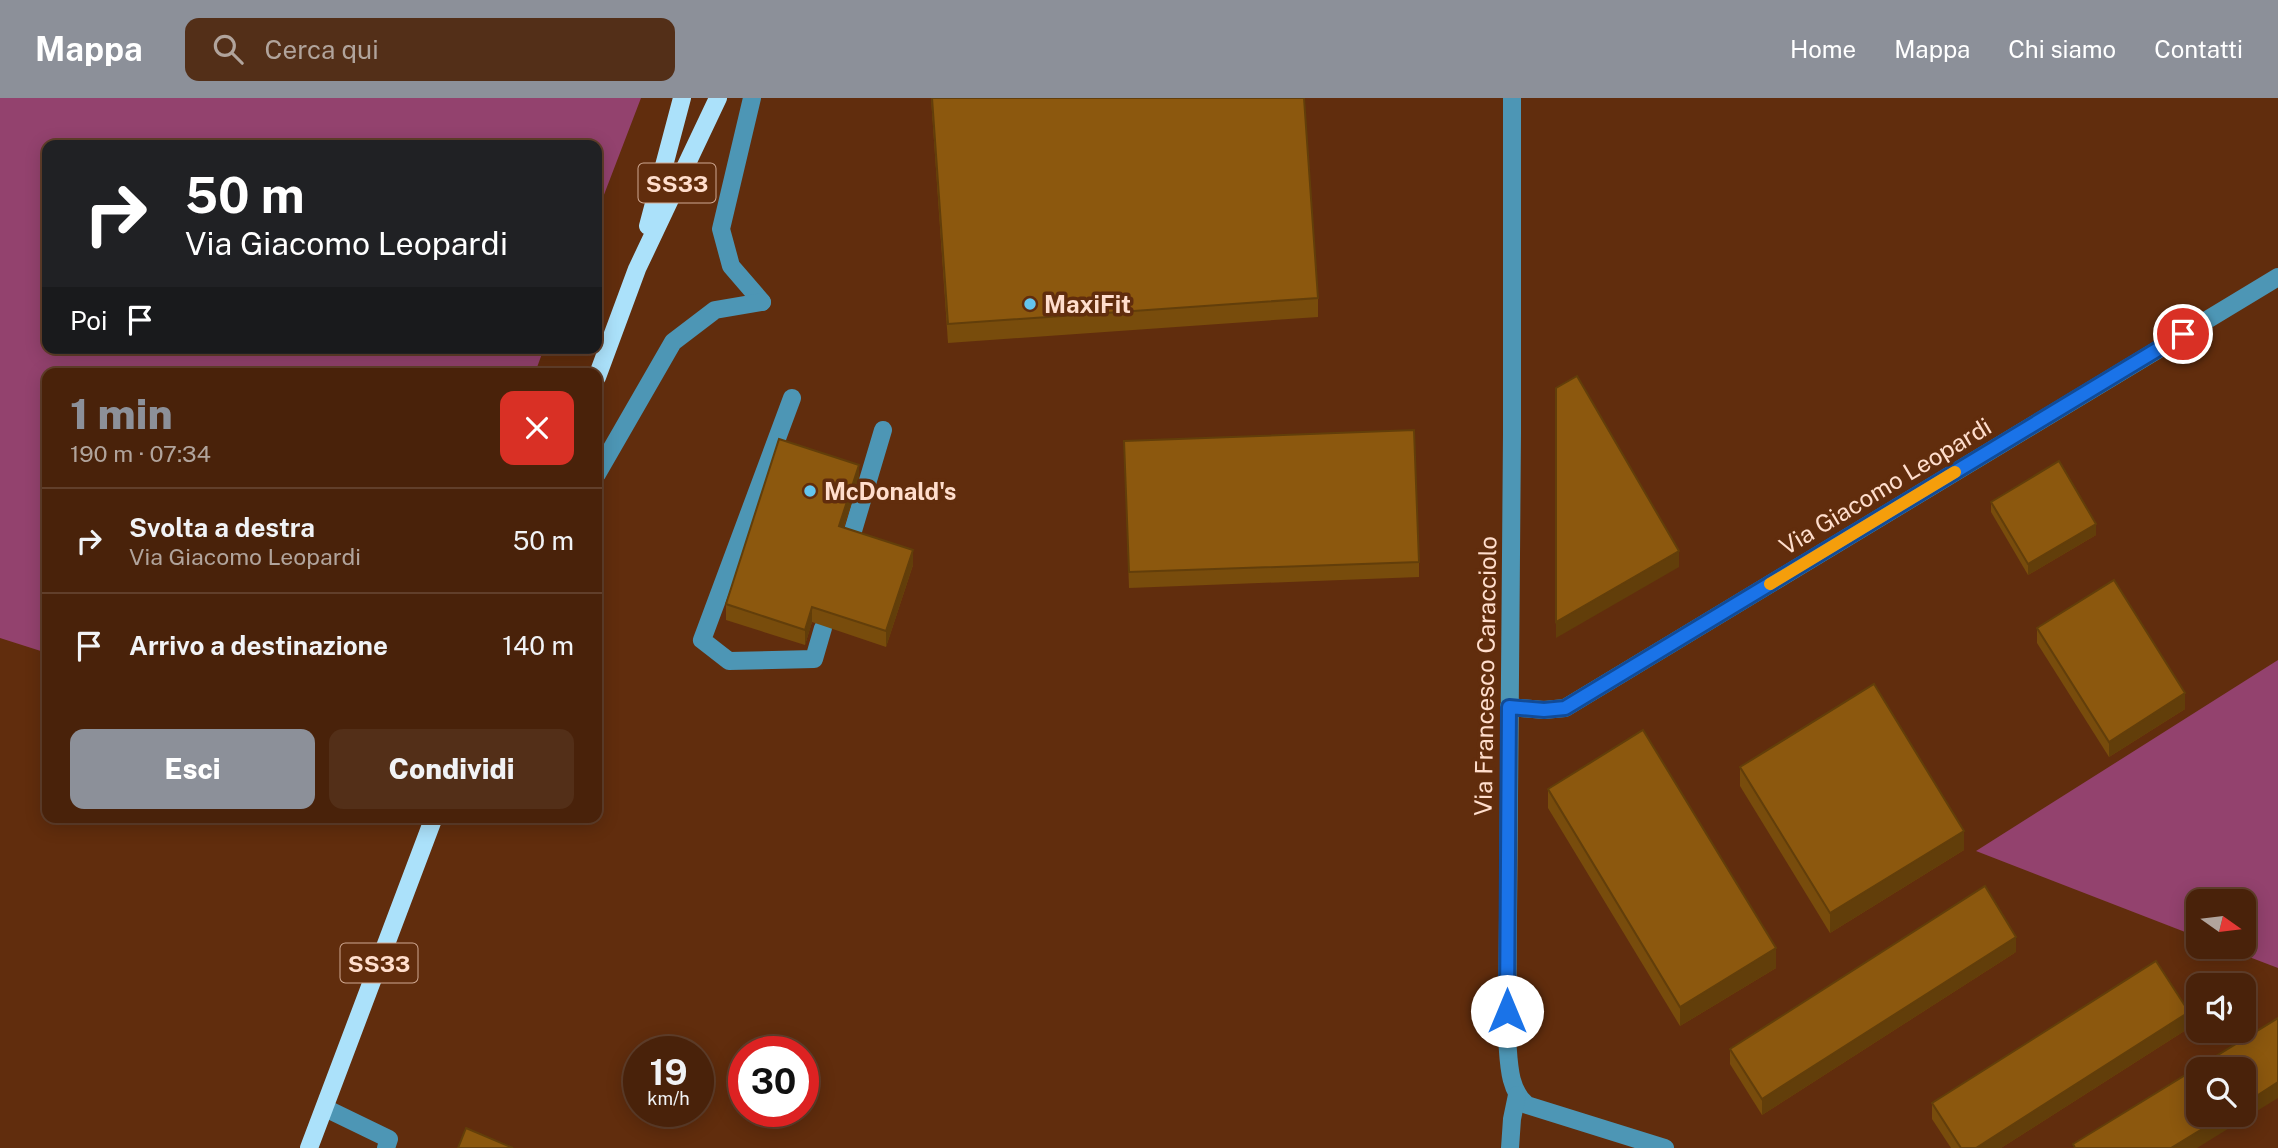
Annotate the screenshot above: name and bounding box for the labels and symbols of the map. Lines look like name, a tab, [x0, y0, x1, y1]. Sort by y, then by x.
road number: SS33	[638, 164, 716, 202]
place label: MaxiFit	[1044, 290, 1131, 318]
marker: MaxiFit	[1022, 296, 1038, 312]
pin	[2153, 304, 2213, 364]
street label: Via Giacomo Leopardi	[1774, 412, 1996, 560]
place label: McDonald's	[824, 477, 956, 505]
marker: McDonald's	[802, 483, 818, 499]
street label: Via Francesco Caracciolo	[1469, 536, 1501, 816]
north arrow	[2186, 889, 2256, 959]
road number: SS33	[340, 944, 418, 982]
position arrow	[1470, 974, 1544, 1048]
speed limit sign: 30	[728, 1036, 819, 1127]

